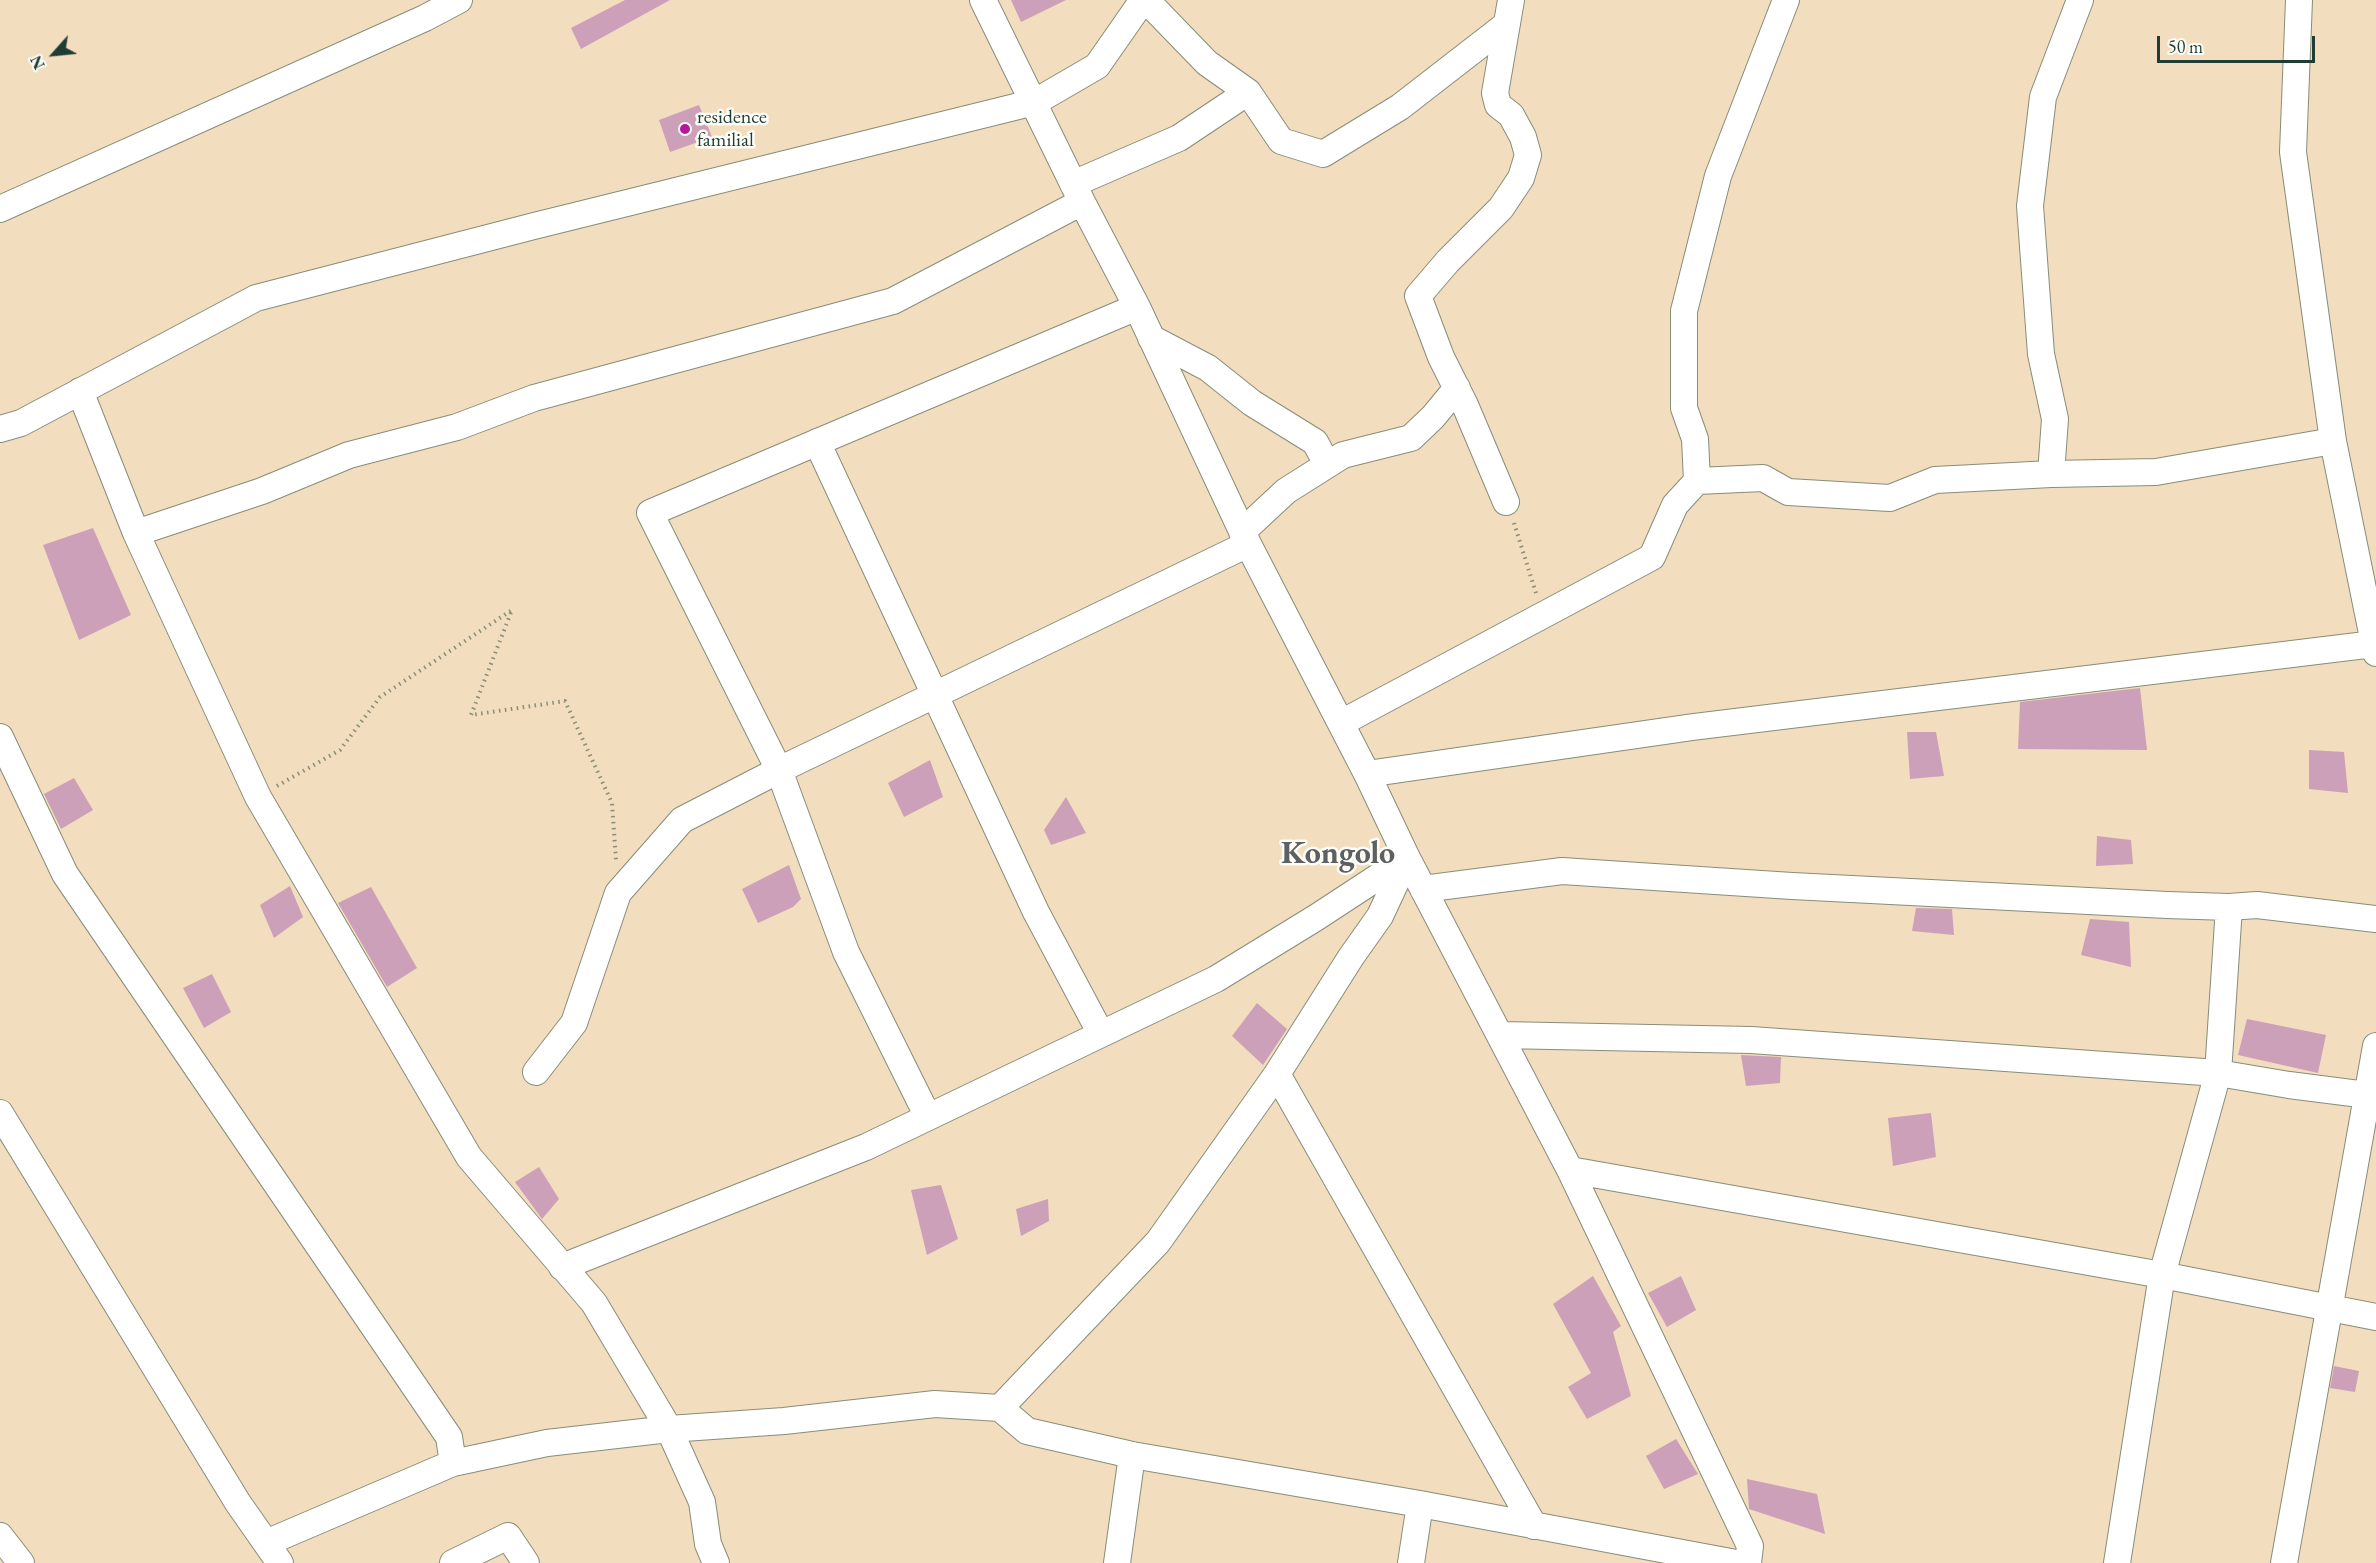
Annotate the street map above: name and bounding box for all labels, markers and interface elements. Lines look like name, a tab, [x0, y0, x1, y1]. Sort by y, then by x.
north arrow	[24, 24, 84, 84]
scale bar	[2160, 24, 2318, 62]
text: 50 m	[2168, 35, 2203, 58]
text: N	[25, 52, 50, 73]
place label: residence familial	[697, 106, 767, 153]
marker: residence familial	[678, 122, 692, 136]
district label: Kongolo	[1281, 835, 1395, 873]

